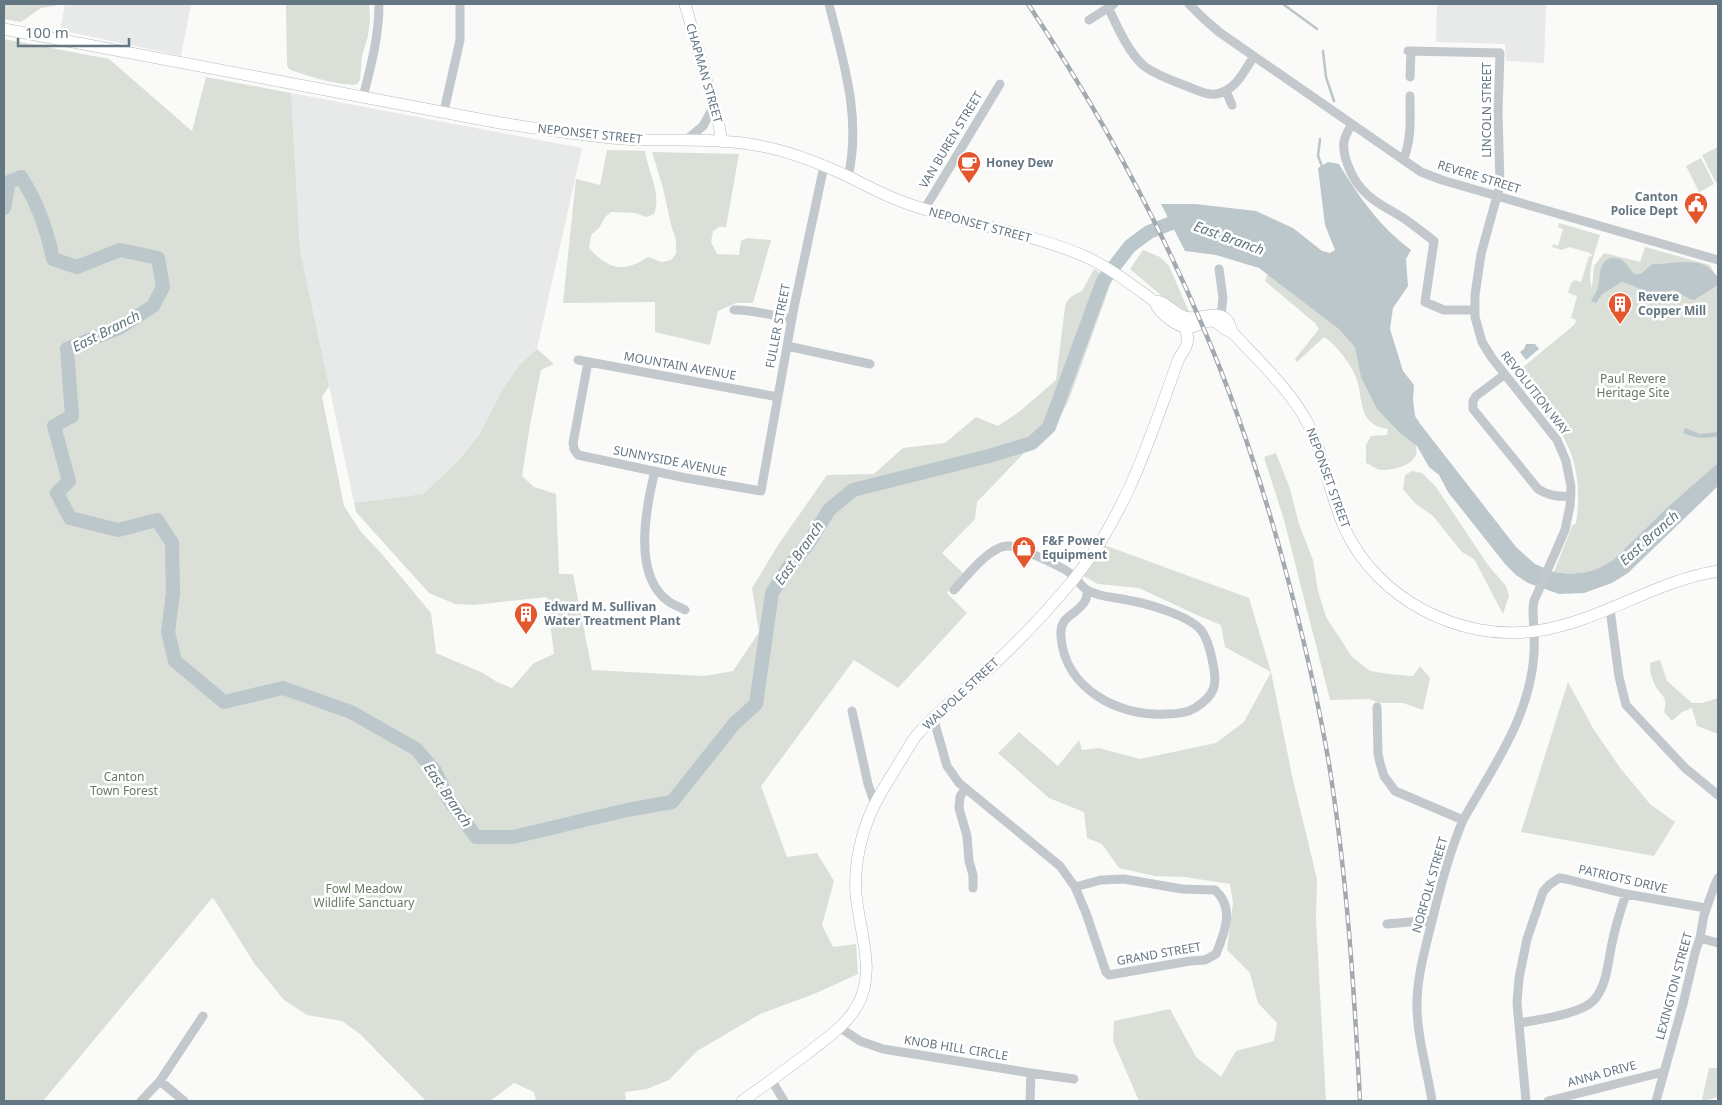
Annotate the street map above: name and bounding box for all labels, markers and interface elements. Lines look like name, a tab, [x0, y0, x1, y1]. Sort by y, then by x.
scale bar	[18, 15, 129, 47]
street label: CHAPMAN STREET	[682, 21, 727, 125]
text: 100 m	[25, 22, 69, 42]
street label: LINCOLN STREET	[1478, 62, 1495, 158]
street label: VAN BUREN STREET	[915, 88, 986, 191]
street label: NEPONSET STREET	[537, 120, 644, 147]
cafe icon: Honey Dew	[956, 150, 982, 184]
place label: Honey Dew	[986, 154, 1054, 171]
street label: REVERE STREET	[1436, 156, 1523, 197]
place label: Canton Police Dept	[1611, 188, 1678, 219]
public building icon: Canton Police Dept	[1683, 191, 1709, 225]
street label: NEPONSET STREET	[927, 203, 1034, 246]
water label: East Branch	[1191, 216, 1267, 259]
street label: FULLER STREET	[761, 282, 794, 370]
place label: Revere Copper Mill	[1638, 288, 1706, 319]
building icon: Revere Copper Mill	[1607, 291, 1633, 325]
water label: East Branch	[69, 305, 143, 356]
street label: MOUNTAIN AVENUE	[623, 347, 737, 384]
street label: REVOLUTION WAY	[1497, 347, 1574, 438]
park label: Paul Revere Heritage Site	[1597, 370, 1670, 401]
street label: NEPONSET STREET	[1302, 425, 1355, 531]
street label: SUNNYSIDE AVENUE	[612, 441, 728, 480]
water label: East Branch	[1615, 506, 1682, 569]
water label: East Branch	[770, 517, 828, 588]
place label: F&F Power Equipment	[1042, 532, 1107, 563]
shop icon: F&F Power Equipment	[1011, 535, 1037, 569]
place label: Edward M. Sullivan Water Treatment Plant	[544, 598, 681, 629]
building icon: Edward M. Sullivan Water Treatment Plant	[513, 601, 539, 635]
street label: WALPOLE STREET	[919, 654, 1003, 733]
water label: East Branch	[420, 759, 477, 831]
park label: Canton Town Forest	[90, 768, 159, 799]
street label: NORFOLK STREET	[1408, 835, 1451, 935]
street label: PATRIOTS DRIVE	[1577, 860, 1669, 897]
park label: Fowl Meadow Wildlife Sanctuary	[314, 880, 415, 911]
street label: LEXINGTON STREET	[1651, 930, 1696, 1042]
street label: GRAND STREET	[1115, 938, 1203, 969]
street label: KNOB HILL CIRCLE	[903, 1031, 1009, 1064]
street label: ANNA DRIVE	[1565, 1056, 1638, 1091]

